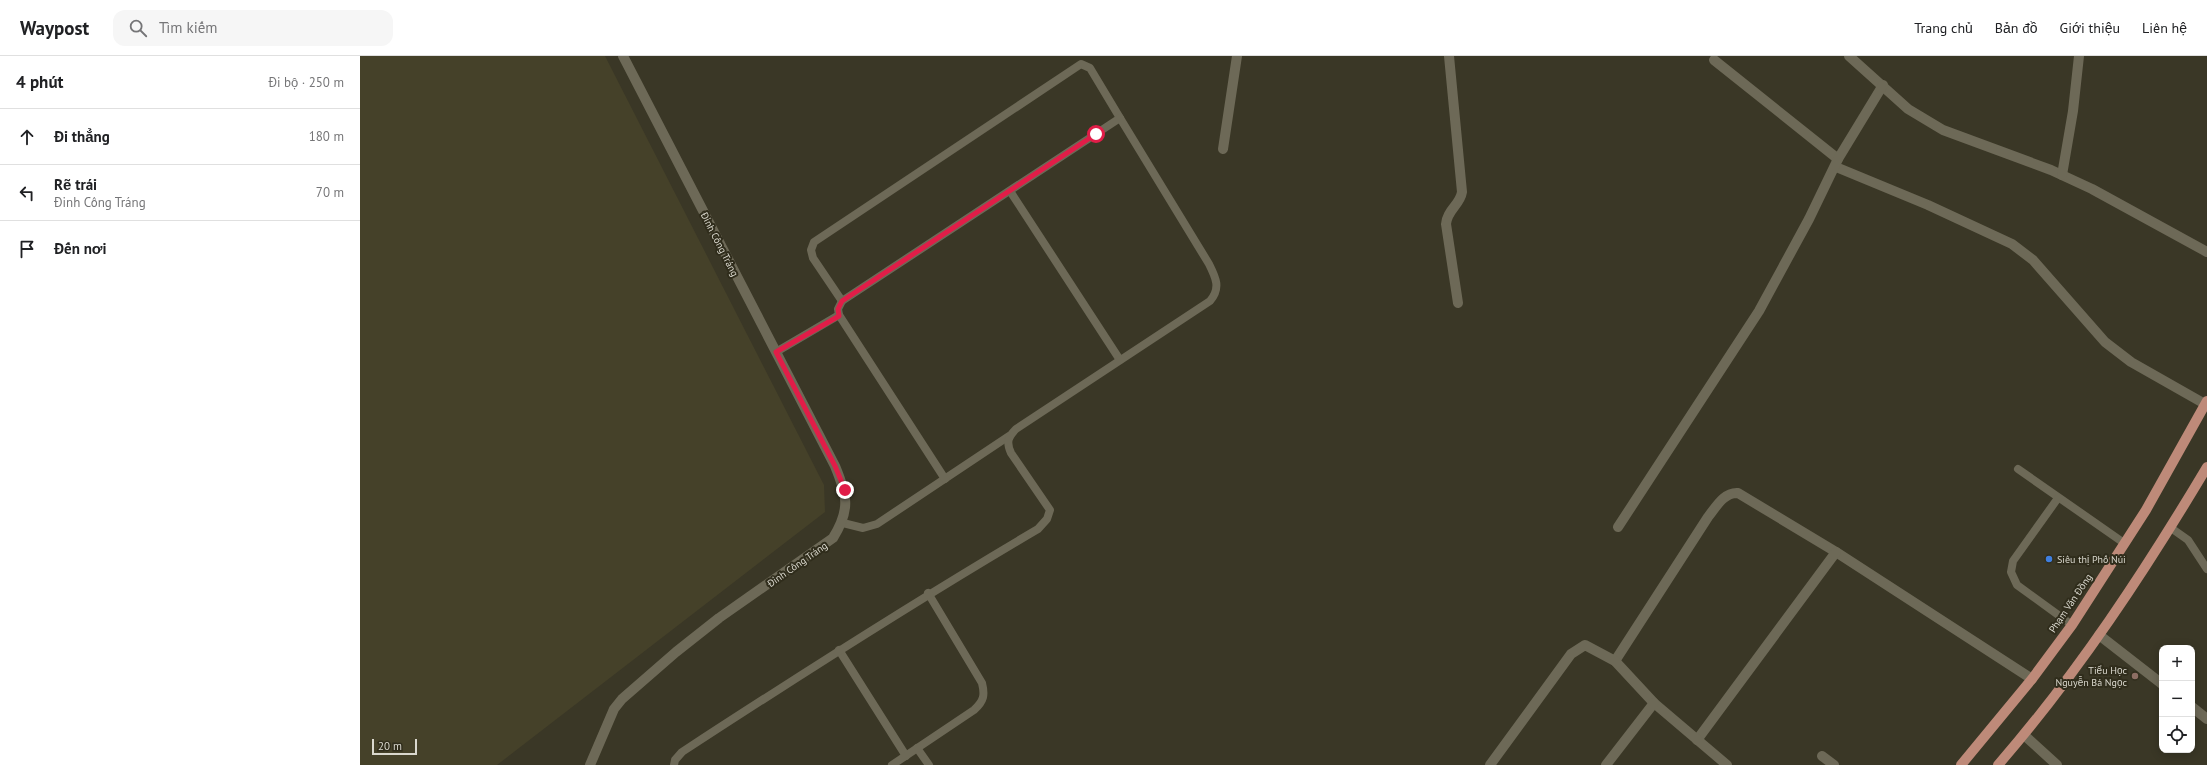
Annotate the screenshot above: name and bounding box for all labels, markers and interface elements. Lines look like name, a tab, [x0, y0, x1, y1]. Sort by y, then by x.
search box	[113, 10, 393, 46]
text: Waypost	[20, 16, 89, 40]
icon: search	[127, 17, 149, 39]
text: Tìm kiếm	[159, 18, 217, 37]
text: Trang chủ	[1914, 19, 1973, 37]
text: Bản đồ	[1995, 19, 2038, 37]
text: Giới thiệu	[2060, 19, 2120, 37]
text: Liên hệ	[2142, 19, 2187, 37]
text: 4 phút	[16, 71, 63, 93]
text: Đi bộ · 250 m	[269, 74, 344, 91]
route start	[1087, 125, 1105, 143]
icon: ahead	[16, 126, 38, 148]
text: Đi thẳng	[54, 127, 110, 146]
text: 180 m	[309, 128, 344, 145]
text: Rẽ trái	[54, 175, 97, 194]
icon: left	[16, 182, 38, 204]
text: 70 m	[316, 184, 344, 201]
text: Đinh Công Tráng	[54, 194, 146, 211]
street label: Đinh Công Tráng	[697, 209, 741, 279]
icon: arrive	[16, 238, 38, 260]
text: Đến nơi	[54, 239, 107, 258]
route end	[836, 481, 854, 499]
street label: Đinh Công Tráng	[764, 539, 830, 591]
place label: Siêu thị Phố Núi	[2057, 553, 2126, 566]
marker: Siêu thị Phố Núi	[2044, 554, 2054, 564]
street label: Phạm Văn Đồng	[2046, 571, 2095, 635]
map controls	[2159, 645, 2195, 753]
button: +	[2159, 645, 2195, 681]
place label: Tiểu Học Nguyễn Bá Ngọc	[2056, 664, 2127, 689]
marker: Tiểu Học Nguyễn Bá Ngọc	[2130, 671, 2140, 681]
button: −	[2159, 681, 2195, 717]
button: locate	[2159, 717, 2195, 753]
scale bar	[372, 737, 417, 756]
text: 20 m	[378, 739, 402, 753]

